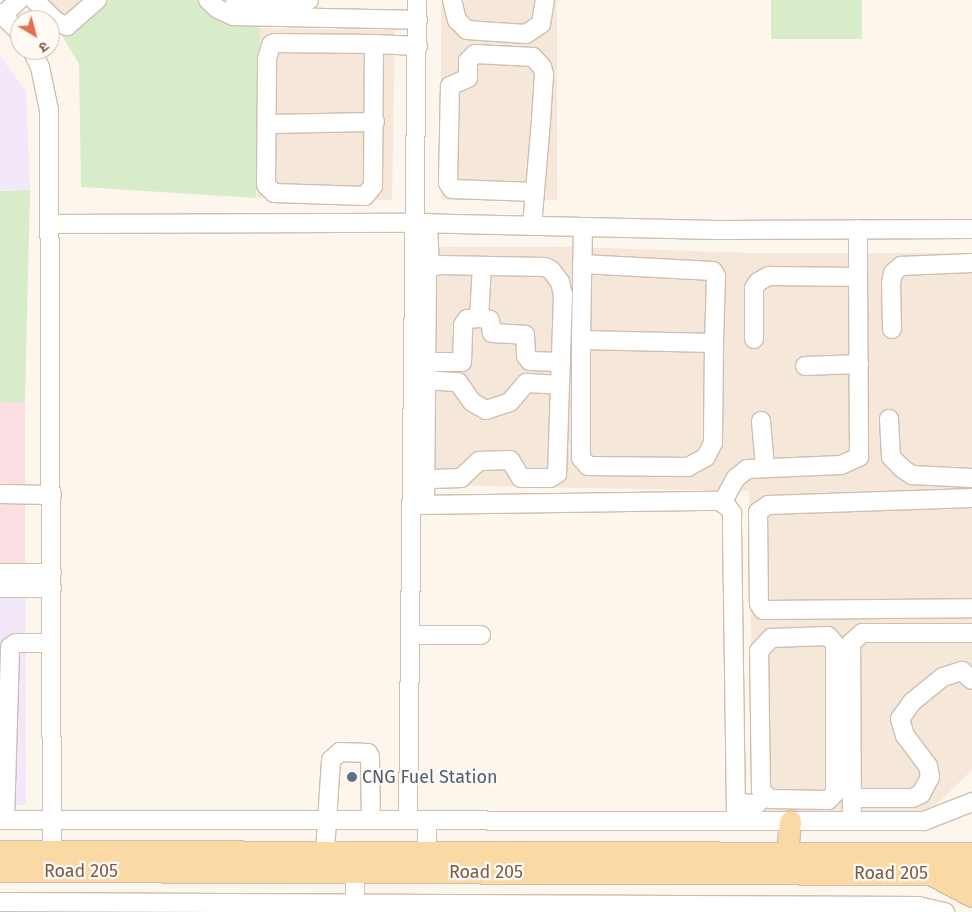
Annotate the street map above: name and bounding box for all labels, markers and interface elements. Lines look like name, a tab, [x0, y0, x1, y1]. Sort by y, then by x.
north arrow	[10, 10, 60, 60]
text: उ	[35, 37, 52, 56]
place label: CNG Fuel Station	[362, 766, 498, 788]
marker: CNG Fuel Station	[346, 771, 358, 783]
street label: Road 205	[44, 860, 118, 882]
street label: Road 205	[449, 861, 523, 883]
street label: Road 205	[854, 862, 928, 884]

